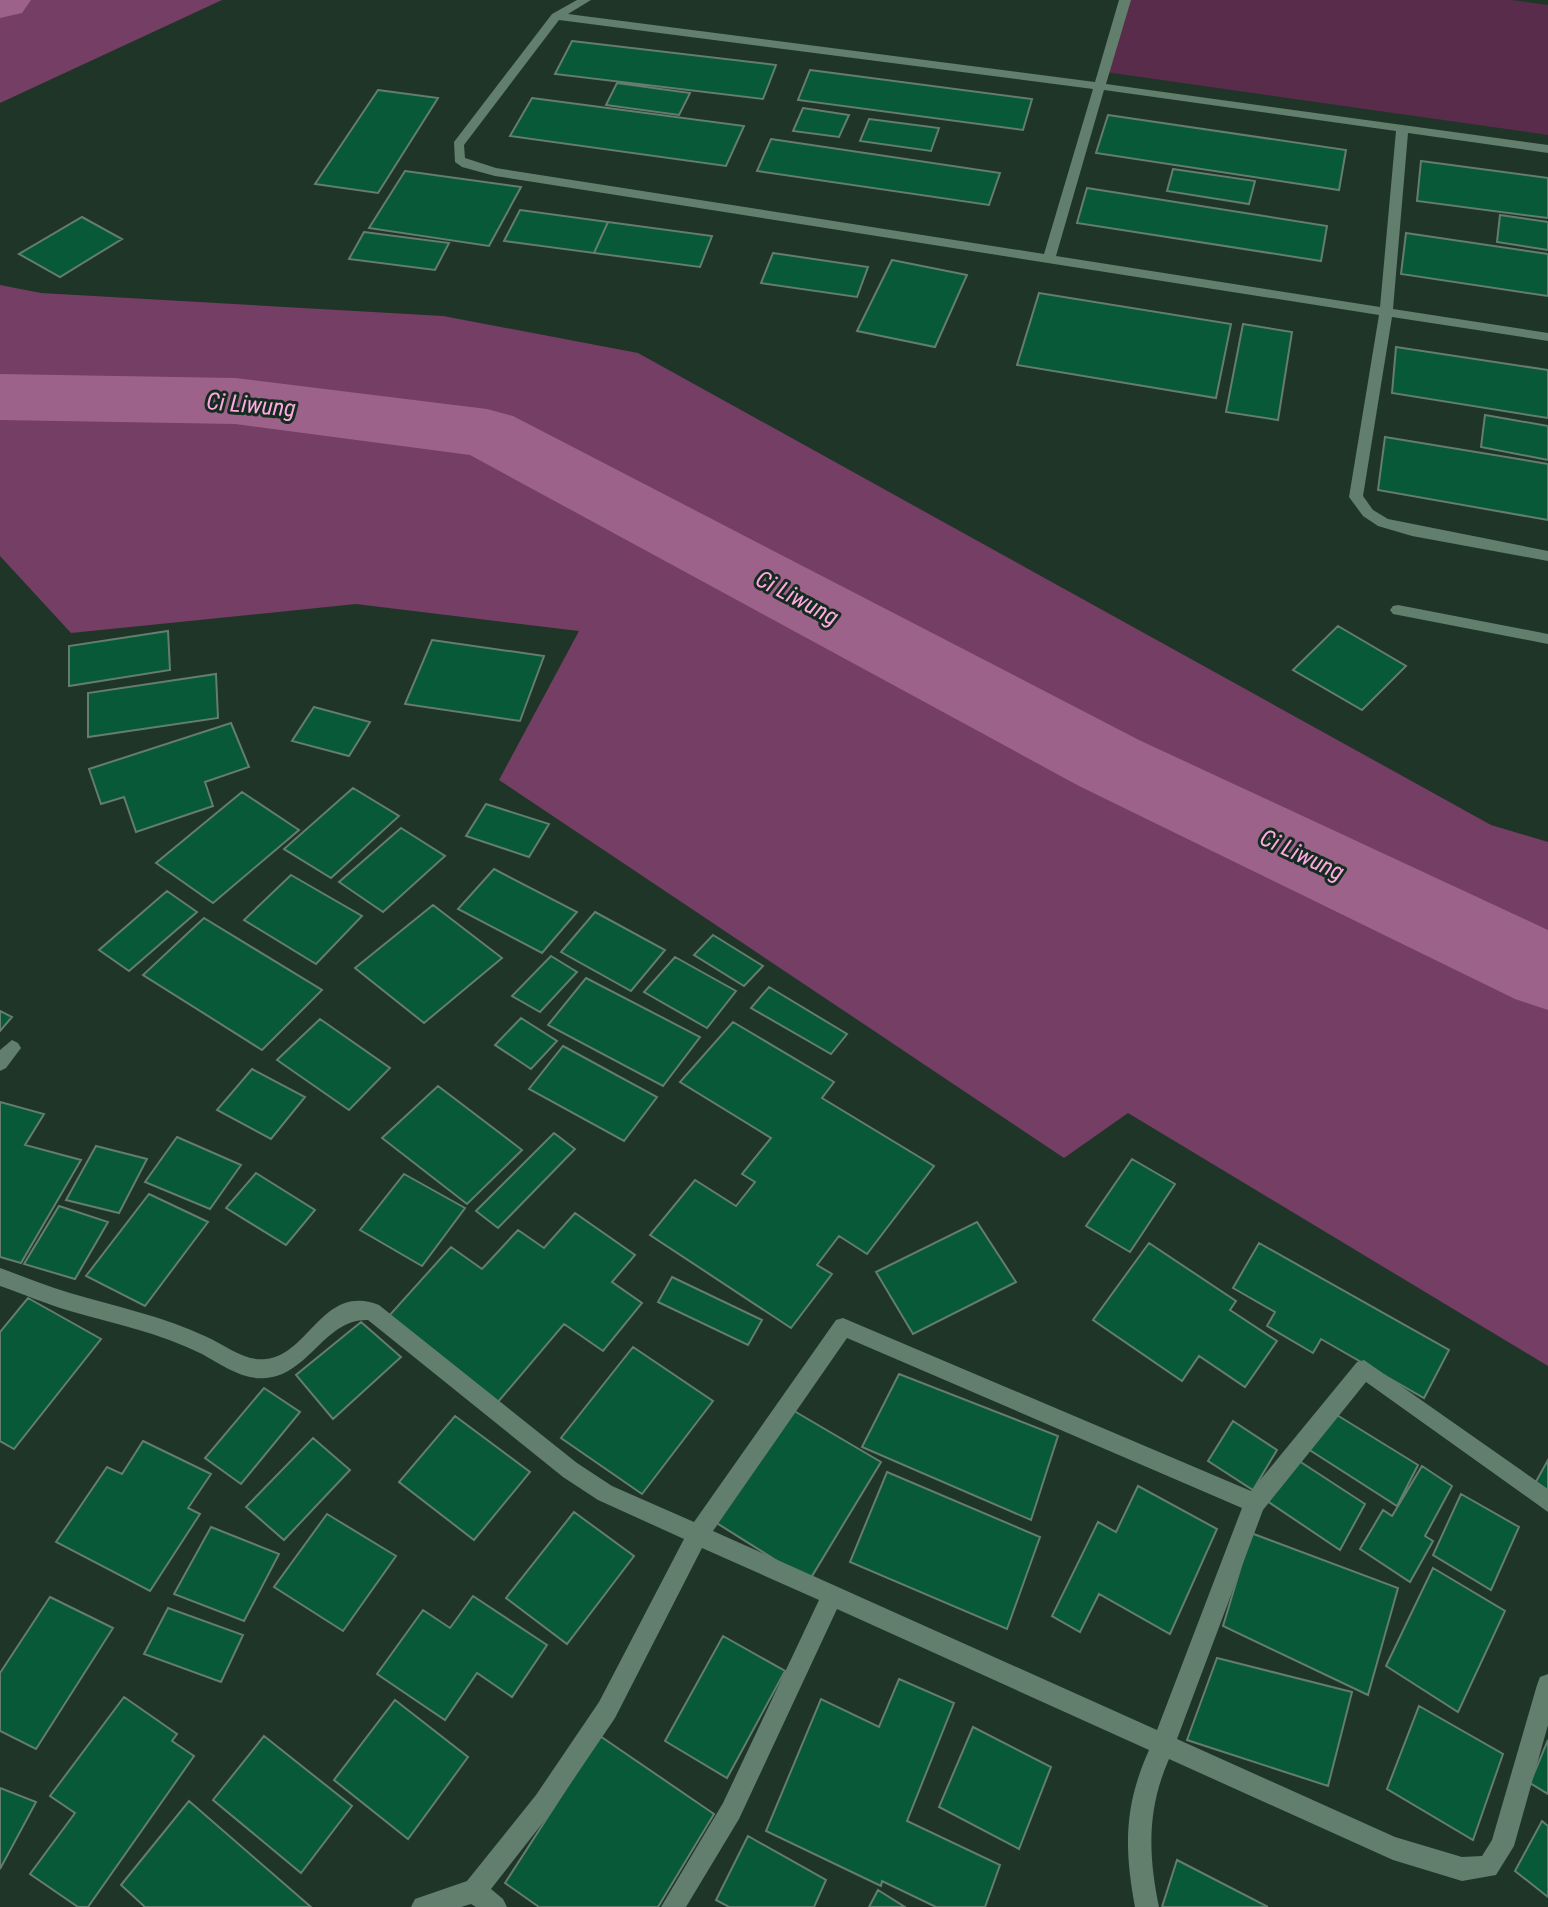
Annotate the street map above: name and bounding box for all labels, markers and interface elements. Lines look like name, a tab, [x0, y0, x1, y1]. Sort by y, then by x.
water label: Ci Liwung	[205, 387, 297, 423]
water label: Ci Liwung	[751, 565, 843, 631]
water label: Ci Liwung	[1255, 823, 1349, 887]

